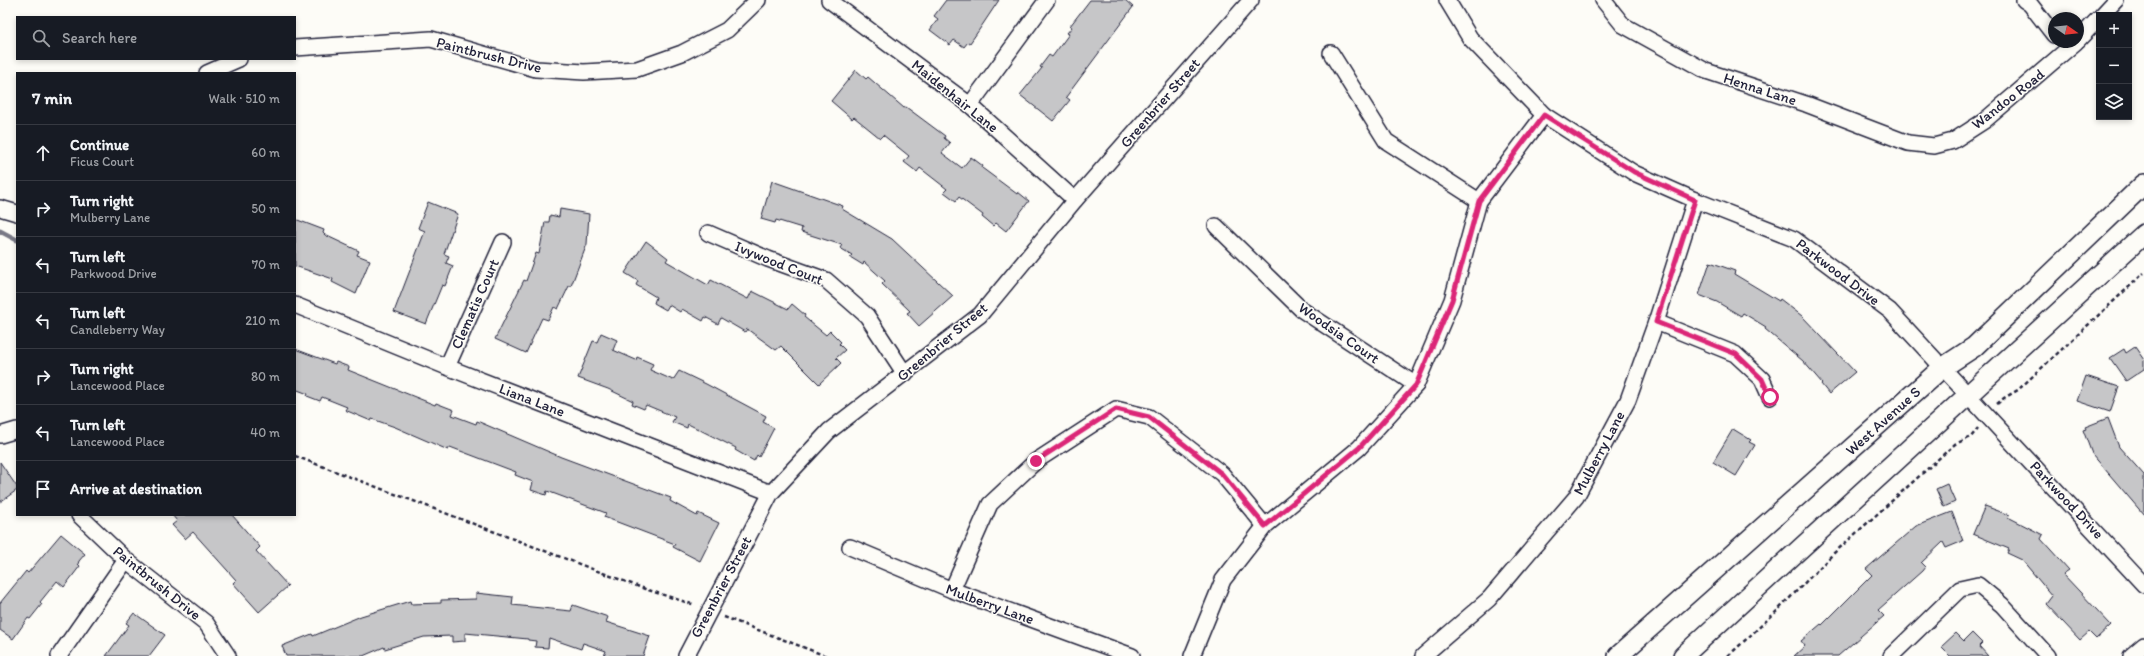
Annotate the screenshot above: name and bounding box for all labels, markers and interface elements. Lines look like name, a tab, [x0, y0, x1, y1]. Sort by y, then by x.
north arrow	[2048, 12, 2084, 48]
map controls	[2096, 12, 2132, 120]
button: +	[2096, 12, 2132, 48]
search box	[16, 16, 296, 60]
icon: search	[30, 27, 52, 49]
text: Search here	[62, 29, 137, 47]
street label: Paintbrush Drive	[435, 33, 543, 77]
button: −	[2096, 48, 2132, 84]
street label: Greenbrier Street	[1116, 54, 1204, 151]
street label: Maidenhair Lane	[908, 56, 1002, 136]
street label: Wandoo Road	[1968, 65, 2049, 133]
street label: Henna Lane	[1721, 69, 1799, 109]
button: layers	[2096, 84, 2132, 120]
text: 7 min	[32, 88, 72, 108]
text: Walk · 510 m	[209, 91, 280, 106]
text: Continue	[70, 136, 129, 154]
icon: ahead	[32, 142, 54, 164]
text: 60 m	[251, 145, 280, 160]
text: Ficus Court	[70, 154, 134, 169]
text: Turn right	[70, 192, 134, 210]
icon: right	[32, 198, 54, 220]
text: 50 m	[251, 201, 280, 216]
text: Mulberry Lane	[70, 210, 150, 225]
street label: Parkwood Drive	[1793, 235, 1883, 309]
street label: Ivywood Court	[732, 237, 826, 289]
text: Turn left	[70, 248, 125, 266]
icon: left	[32, 254, 54, 276]
street label: Clematis Court	[447, 256, 503, 352]
text: 70 m	[252, 257, 280, 272]
text: Parkwood Drive	[70, 266, 157, 281]
street label: Woodsia Court	[1295, 298, 1383, 368]
street label: Greenbrier Street	[893, 299, 991, 385]
text: Turn left	[70, 304, 125, 322]
icon: left	[32, 310, 54, 332]
text: 210 m	[245, 313, 280, 328]
text: Candleberry Way	[70, 322, 165, 337]
text: Turn right	[70, 360, 134, 378]
icon: right	[32, 366, 54, 388]
text: 80 m	[251, 369, 280, 384]
text: Lancewood Place	[70, 378, 165, 393]
street label: Liana Lane	[497, 379, 567, 421]
street label: West Avenue S	[1842, 383, 1924, 459]
route start	[1761, 388, 1779, 406]
street label: Mulberry Lane	[1569, 408, 1629, 498]
text: Turn left	[70, 416, 125, 434]
icon: left	[32, 422, 54, 444]
text: 40 m	[250, 425, 280, 440]
text: Lancewood Place	[70, 434, 165, 449]
route end	[1027, 452, 1045, 470]
street label: Parkwood Drive	[2026, 457, 2108, 543]
icon: arrive	[32, 478, 54, 500]
text: Arrive at destination	[70, 480, 202, 498]
street label: Greenbrier Street	[687, 533, 756, 641]
street label: Paintbrush Drive	[109, 542, 205, 624]
street label: Mulberry Lane	[943, 580, 1037, 628]

